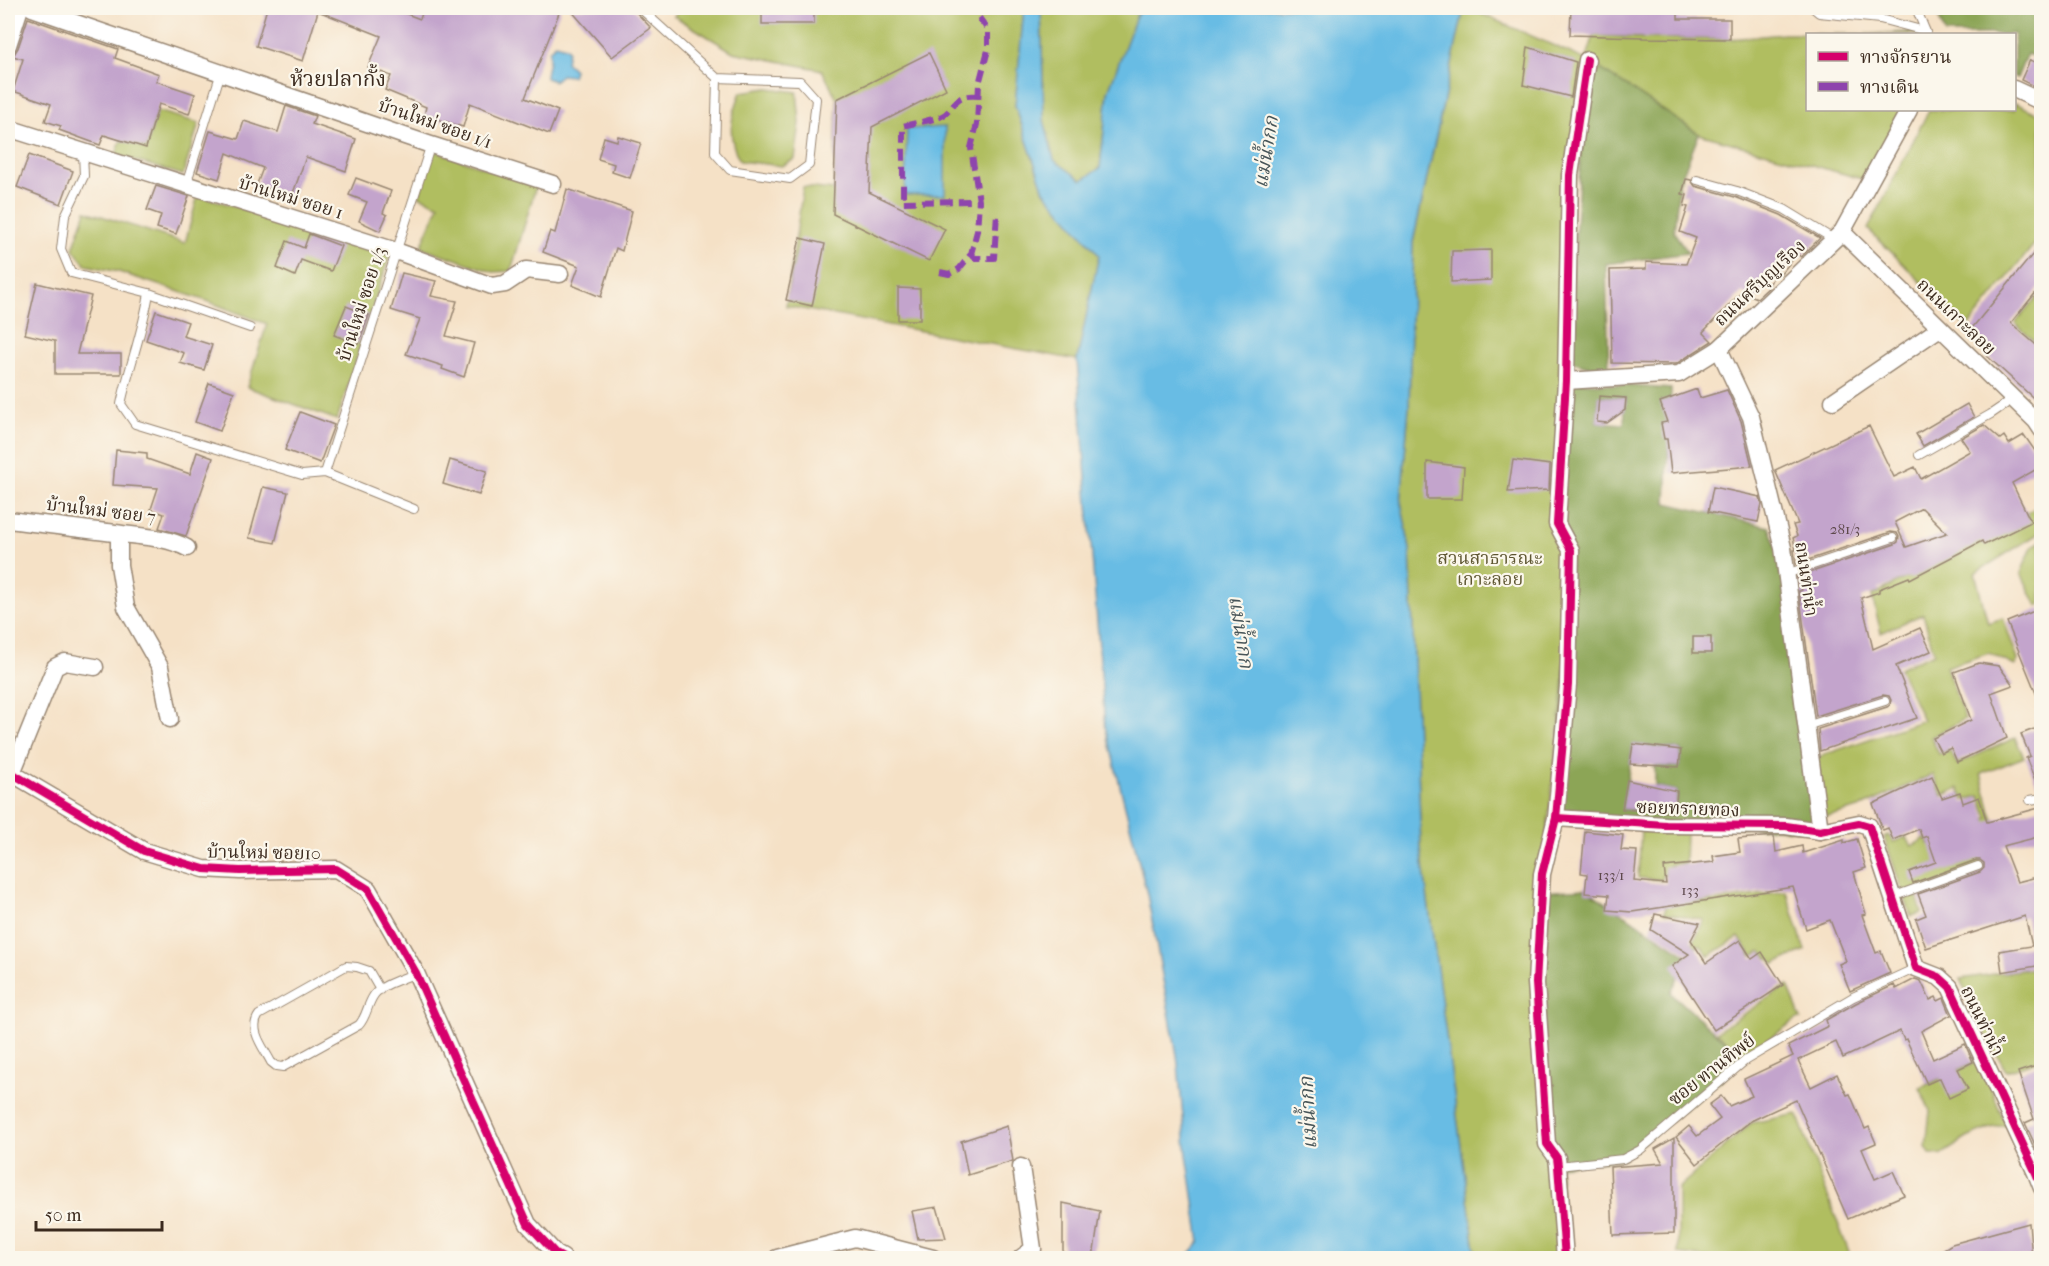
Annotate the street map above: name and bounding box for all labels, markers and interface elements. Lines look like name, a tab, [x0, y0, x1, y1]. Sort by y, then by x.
legend	[1806, 33, 2016, 111]
text: ทางจักรยาน	[1860, 47, 1951, 68]
district label: ห้วยปลากั้ง	[290, 63, 386, 91]
text: ทางเดิน	[1860, 77, 1919, 98]
street label: บ้านใหม่ ซอย 1/1	[376, 93, 495, 153]
water label: แม่น้ำกก	[1245, 113, 1283, 190]
street label: บ้านใหม่ ซอย 1	[236, 170, 346, 224]
street label: ถนนศรีบุญเรือง	[1710, 235, 1811, 331]
street label: บ้านใหม่ ซอย 1/3	[332, 243, 390, 364]
street label: ถนนเกาะลอย	[1912, 274, 2000, 360]
street label: บ้านใหม่ ซอย 7	[45, 492, 157, 528]
house number: 281/3	[1830, 520, 1860, 538]
street label: ถนนท่าน้ำ	[1790, 540, 1826, 618]
park label: สวนสาธารณะ เกาะลอย	[1437, 548, 1543, 590]
water label: แม่น้ำกก	[1224, 594, 1262, 671]
street label: ซอยทรายทอง	[1636, 797, 1740, 821]
street label: บ้านใหม่ ซอย10	[207, 840, 321, 864]
house number: 133/1	[1598, 866, 1624, 884]
house number: 133	[1681, 881, 1699, 899]
street label: ถนนท่าน้ำ	[1956, 981, 2012, 1059]
street label: ซอย ทานทิพย์	[1664, 1029, 1759, 1110]
water label: แม่น้ำกก	[1291, 1075, 1321, 1150]
scale bar	[36, 1194, 162, 1232]
text: 50 m	[45, 1205, 82, 1226]

